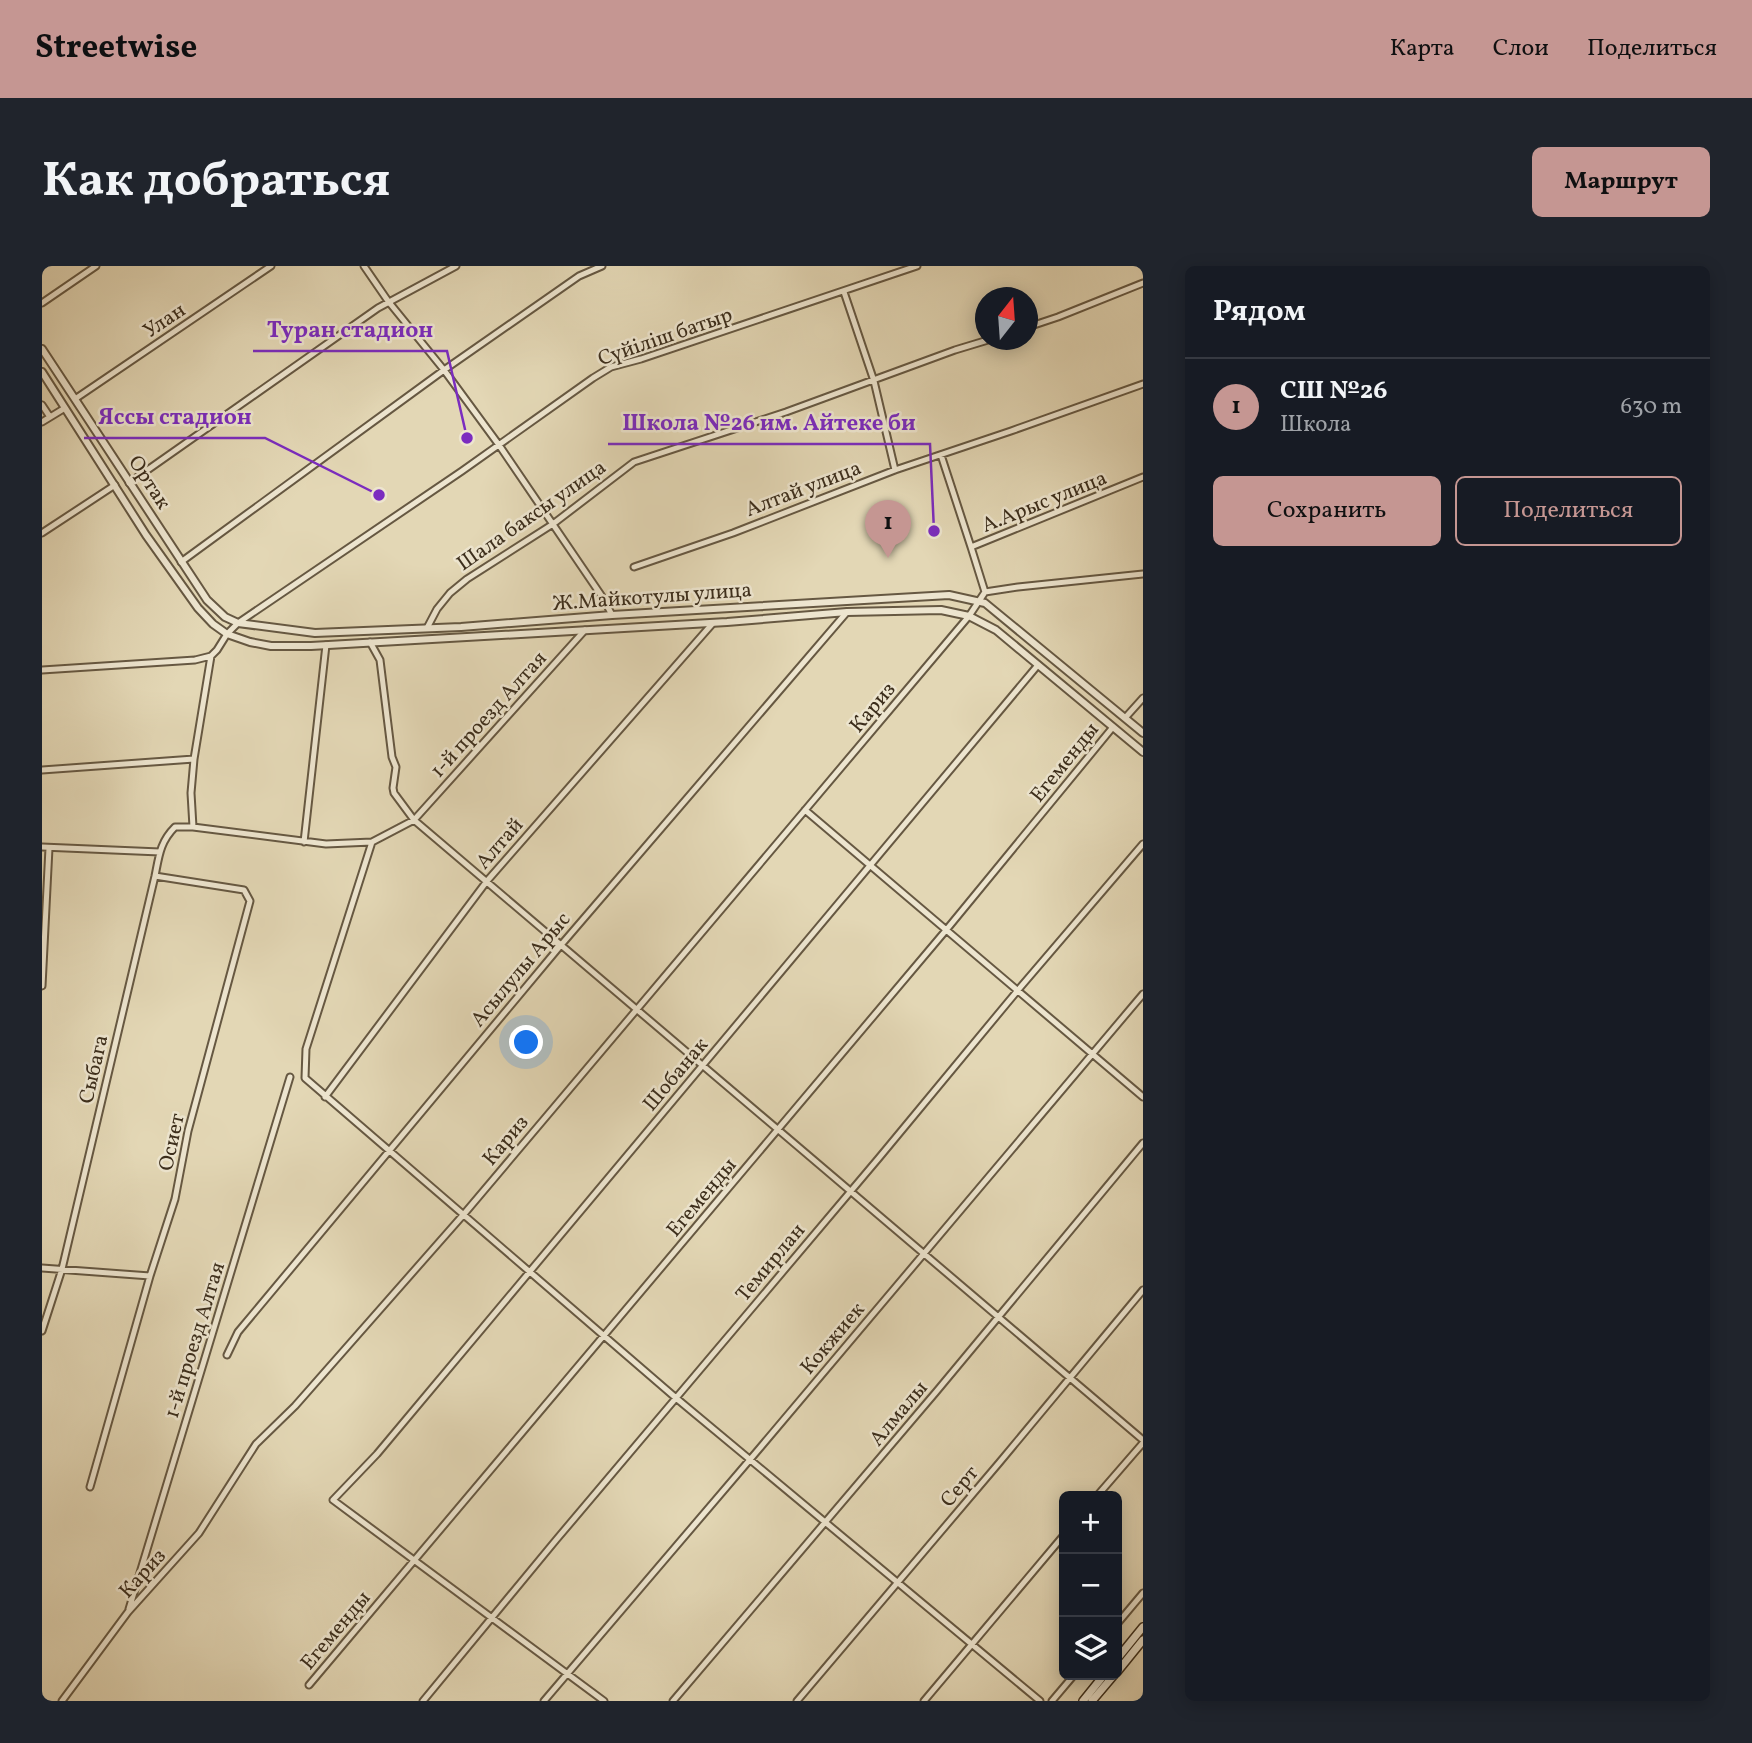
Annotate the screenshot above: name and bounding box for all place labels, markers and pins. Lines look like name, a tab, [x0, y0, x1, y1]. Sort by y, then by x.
callout: Туран стадион	[253, 307, 447, 351]
callout: Яссы стадион	[84, 394, 265, 438]
callout: Школа №26 им. Айтеке би	[608, 400, 930, 444]
pin: 1	[865, 500, 911, 558]

